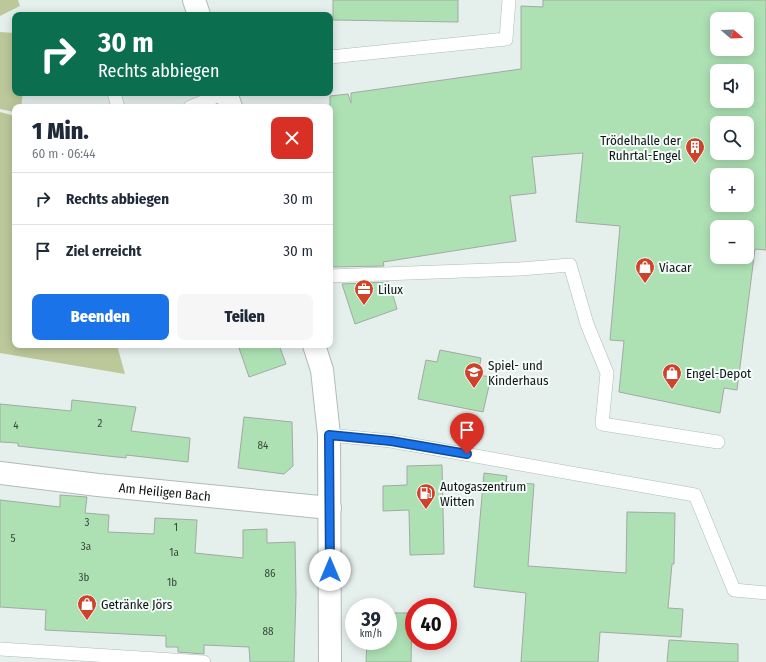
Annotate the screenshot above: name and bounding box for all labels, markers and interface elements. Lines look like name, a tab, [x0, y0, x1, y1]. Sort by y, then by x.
north arrow	[710, 12, 754, 56]
map controls	[710, 12, 754, 264]
text: 30 m	[98, 26, 154, 59]
icon: right	[32, 28, 84, 80]
text: Rechts abbiegen	[98, 60, 219, 82]
button: sound	[710, 64, 754, 108]
button: search	[710, 116, 754, 160]
text: 1 Min.	[32, 117, 89, 145]
button: close	[271, 117, 313, 159]
place label: Trödelhalle der Ruhrtal-Engel	[600, 133, 682, 163]
building icon: Trödelhalle der Ruhrtal-Engel	[684, 136, 706, 164]
text: 60 m · 06:44	[32, 146, 96, 161]
button: +	[710, 168, 754, 212]
icon: right	[32, 188, 54, 210]
text: Rechts abbiegen	[66, 190, 169, 208]
text: 30 m	[283, 190, 313, 208]
button: −	[710, 220, 754, 264]
icon: arrive	[32, 240, 54, 262]
text: Ziel erreicht	[66, 242, 141, 260]
text: 30 m	[283, 242, 313, 260]
shop icon: Viacar	[634, 256, 656, 284]
place label: Viacar	[659, 260, 692, 275]
office icon: Lilux	[353, 278, 375, 306]
place label: Lilux	[378, 282, 403, 297]
button: Beenden	[32, 294, 169, 340]
button: Teilen	[177, 294, 313, 340]
place label: Spiel- und Kinderhaus	[488, 358, 549, 388]
school or university icon: Spiel- und Kinderhaus	[463, 361, 485, 389]
shop icon: Engel-Depot	[661, 362, 683, 390]
place label: Engel-Depot	[686, 366, 752, 381]
pin	[450, 413, 484, 454]
house number: 2	[98, 417, 103, 430]
house number: 4	[13, 419, 19, 432]
icon: arrive	[456, 419, 478, 441]
house number: 84	[258, 439, 269, 452]
place label: Autogaszentrum Witten	[440, 479, 526, 509]
street label: Am Heiligen Bach	[118, 480, 212, 504]
fuel station icon: Autogaszentrum Witten	[415, 482, 437, 510]
house number: 3	[85, 516, 90, 529]
house number: 1	[174, 521, 178, 534]
house number: 5	[10, 532, 16, 545]
house number: 3a	[81, 540, 91, 553]
house number: 1a	[169, 546, 179, 559]
position arrow	[309, 549, 351, 591]
house number: 86	[265, 567, 276, 580]
house number: 3b	[79, 571, 90, 584]
house number: 1b	[167, 576, 177, 589]
shop icon: Getränke Jörs	[76, 593, 98, 621]
place label: Getränke Jörs	[101, 597, 173, 612]
speed limit sign: 40	[405, 598, 457, 650]
text: 39	[361, 607, 381, 631]
house number: 88	[263, 625, 274, 638]
text: km/h	[360, 628, 382, 640]

